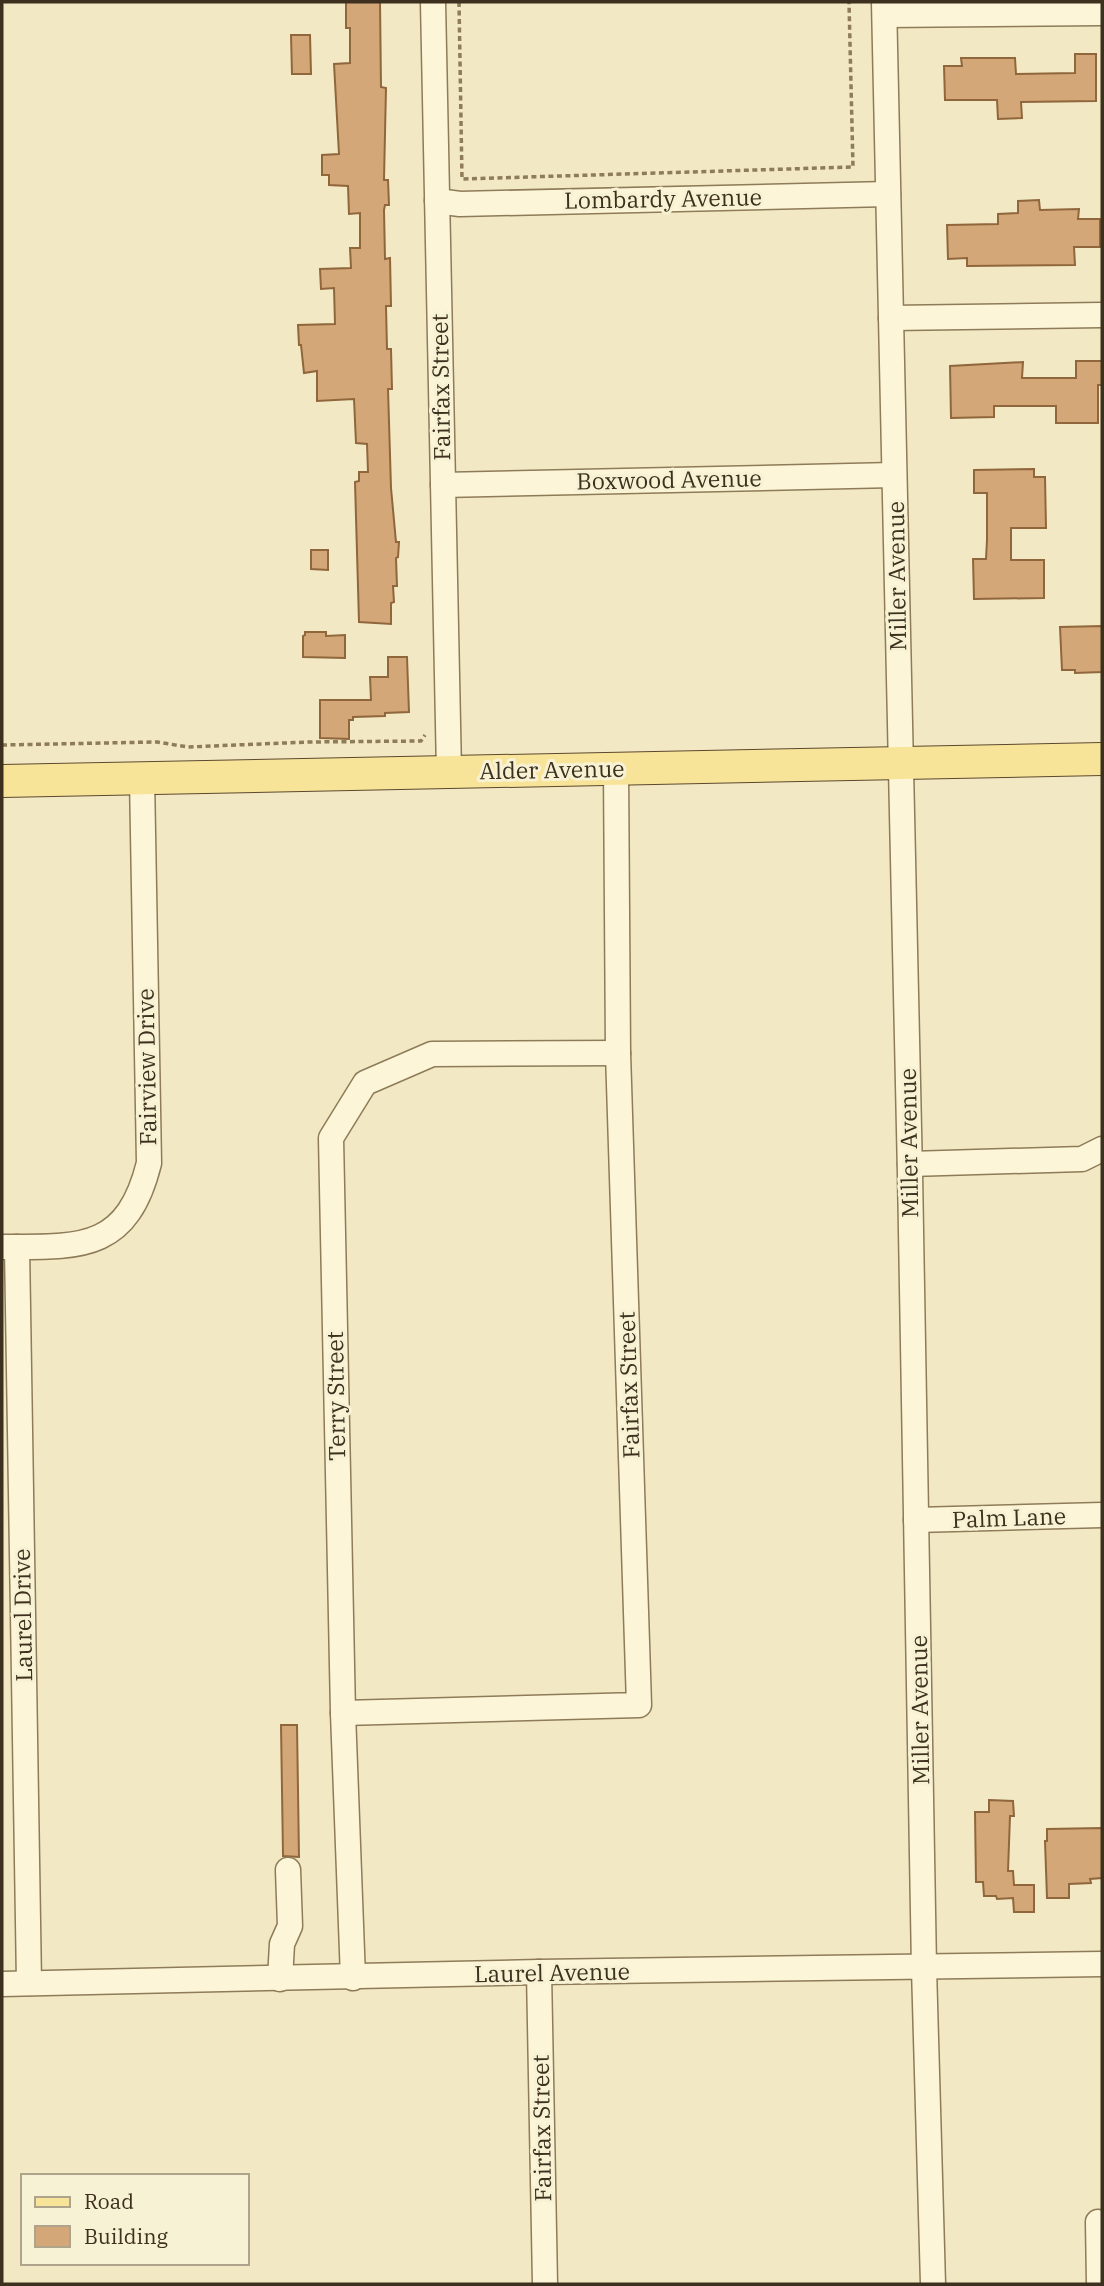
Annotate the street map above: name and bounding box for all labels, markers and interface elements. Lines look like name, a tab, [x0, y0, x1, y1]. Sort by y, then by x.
street label: Lombardy Avenue	[564, 181, 762, 215]
street label: Fairfax Street	[424, 313, 456, 461]
street label: Boxwood Avenue	[576, 462, 762, 496]
street label: Miller Avenue	[880, 501, 912, 651]
street label: Alder Avenue	[479, 753, 625, 785]
street label: Fairview Drive	[130, 988, 162, 1146]
street label: Miller Avenue	[892, 1068, 924, 1218]
street label: Fairfax Street	[610, 1311, 646, 1459]
street label: Terry Street	[319, 1331, 351, 1461]
street label: Palm Lane	[951, 1500, 1066, 1534]
street label: Laurel Drive	[6, 1548, 38, 1682]
street label: Miller Avenue	[903, 1635, 935, 1785]
street label: Laurel Avenue	[474, 1956, 630, 1988]
street label: Fairfax Street	[525, 2054, 557, 2202]
legend	[21, 2174, 248, 2265]
text: Road	[84, 2187, 134, 2215]
text: Building	[84, 2222, 169, 2250]

